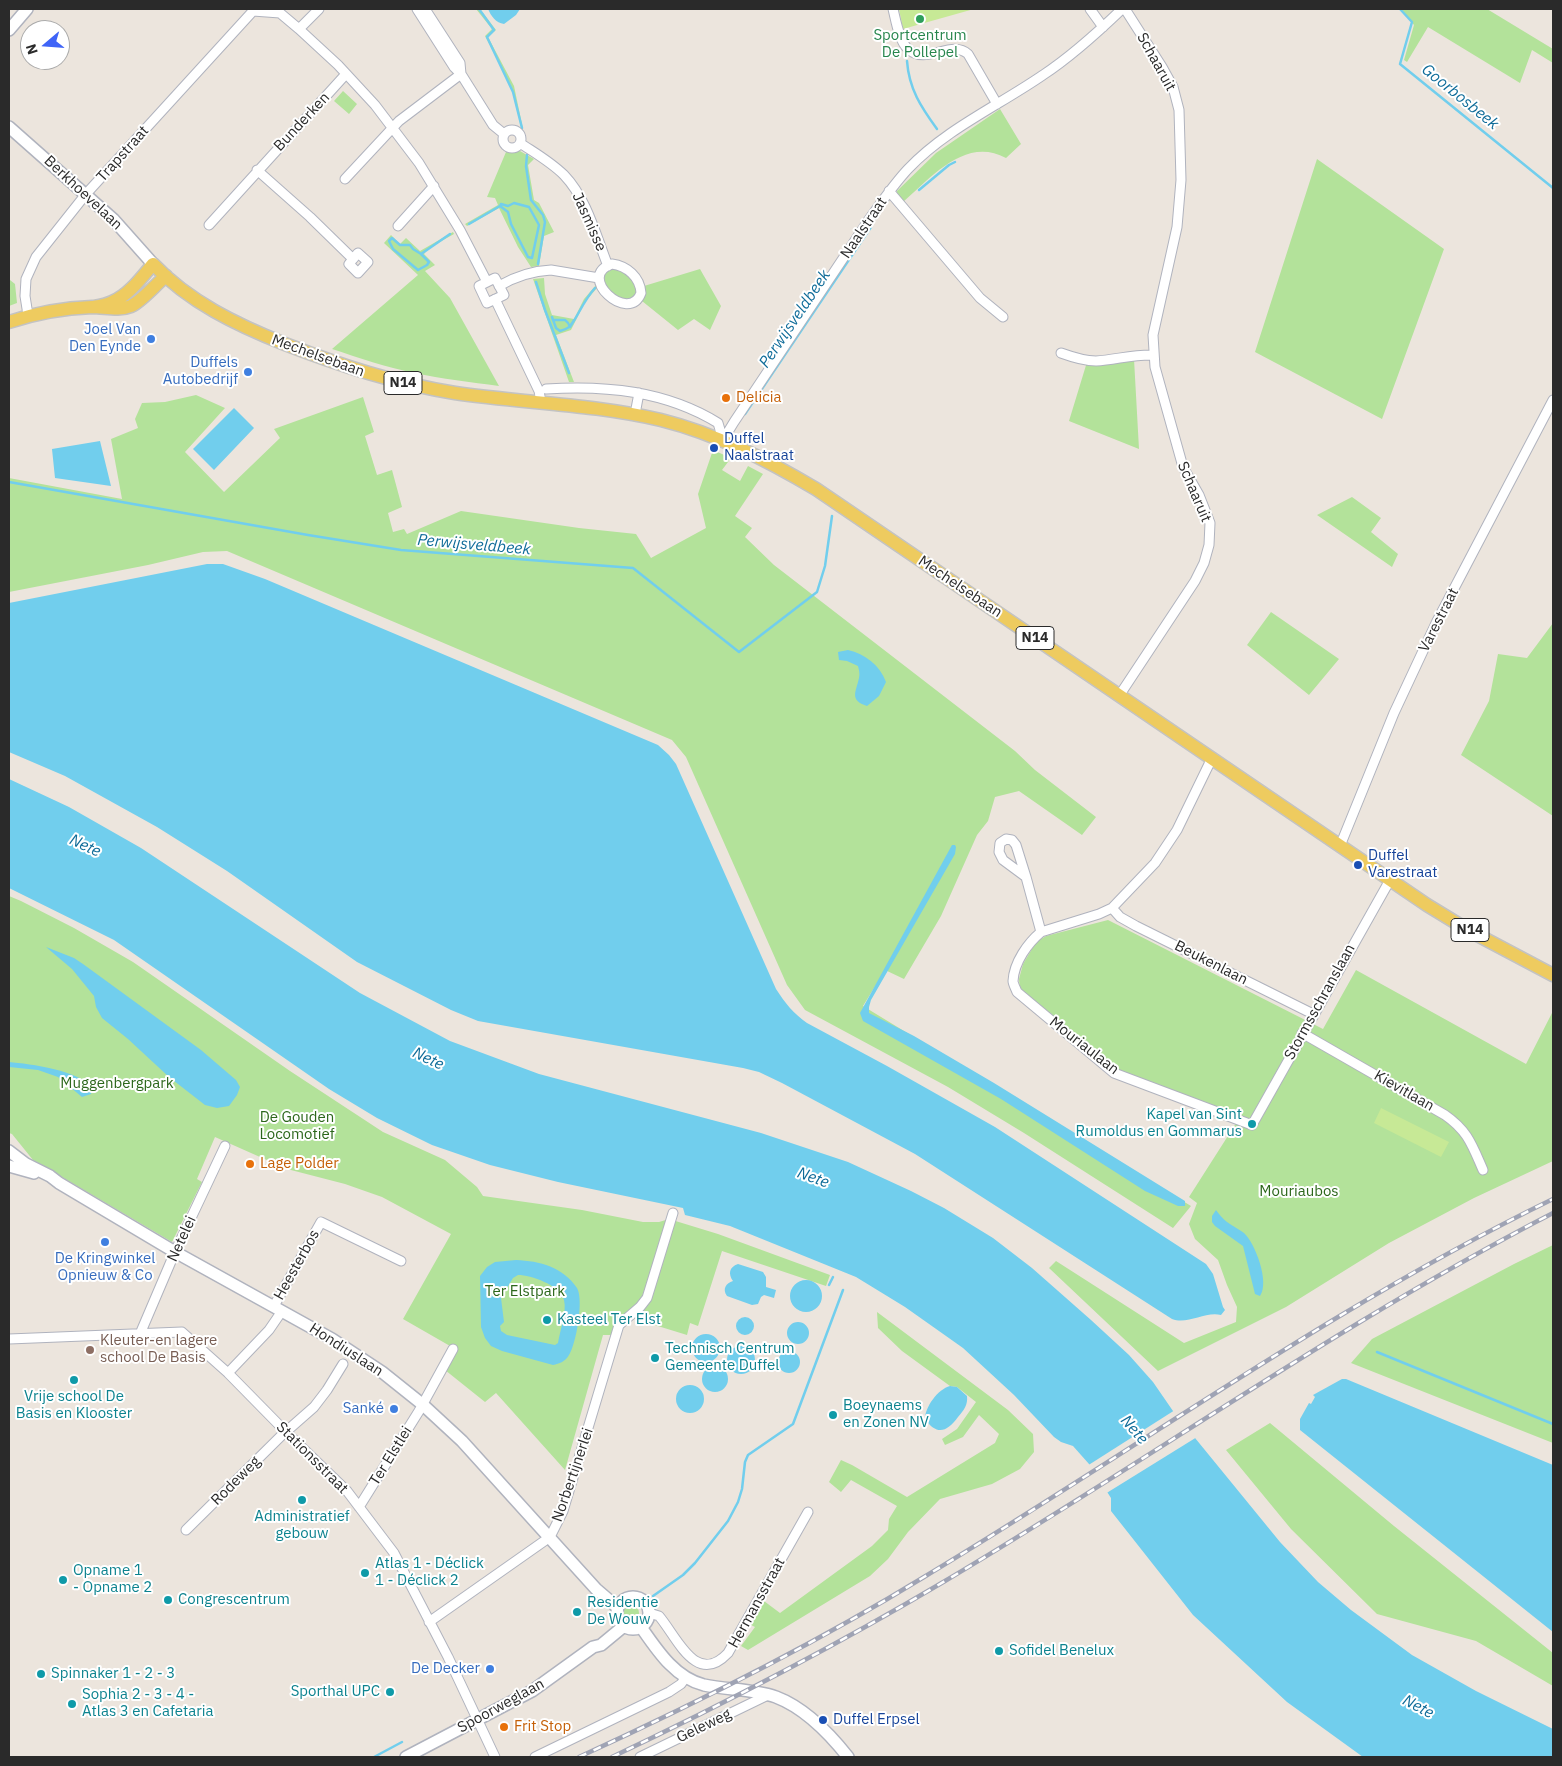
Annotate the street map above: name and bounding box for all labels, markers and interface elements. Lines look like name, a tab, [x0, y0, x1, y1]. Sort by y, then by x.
marker: Sportcentrum De Pollepel	[914, 13, 926, 25]
north arrow	[20, 20, 70, 70]
place label: Sportcentrum De Pollepel	[873, 27, 967, 62]
street label: Schaaruit	[1133, 30, 1179, 94]
text: N	[22, 42, 42, 57]
water label: Goorbosbeek	[1418, 60, 1502, 134]
street label: Bunderken	[270, 89, 334, 155]
street label: Trapstraat	[93, 122, 153, 186]
street label: Berkhoevelaan	[40, 152, 126, 234]
street label: Jasmisse	[568, 190, 610, 254]
street label: Naalstraat	[837, 194, 891, 262]
water label: Perwijsveldbeek	[755, 266, 835, 372]
place label: Joel Van Den Eynde	[69, 321, 141, 356]
street label: Mechelsebaan	[269, 331, 367, 381]
marker: Joel Van Den Eynde	[145, 333, 157, 345]
place label: Duffels Autobedrijf	[163, 354, 238, 389]
marker: Duffels Autobedrijf	[242, 366, 254, 378]
road number: N14	[384, 372, 422, 394]
place label: Delicia	[736, 389, 781, 407]
marker: Delicia	[720, 392, 732, 404]
place label: Duffel Naalstraat	[724, 430, 794, 465]
marker: Duffel Naalstraat	[708, 442, 720, 454]
street label: Schaaruit	[1173, 459, 1215, 525]
water label: Perwijsveldbeek	[416, 530, 532, 560]
street label: Mechelsebaan	[915, 552, 1005, 622]
street label: Varestraat	[1415, 585, 1463, 655]
road number: N14	[1016, 626, 1054, 650]
water label: Nete	[66, 830, 104, 862]
place label: Duffel Varestraat	[1368, 847, 1438, 882]
marker: Duffel Varestraat	[1352, 859, 1364, 871]
road number: N14	[1451, 918, 1489, 942]
street label: Beukenlaan	[1171, 937, 1251, 989]
street label: Stormsschranslaan	[1281, 941, 1359, 1063]
street label: Mouriaulaan	[1046, 1013, 1122, 1079]
water label: Nete	[409, 1043, 447, 1075]
street label: Kievitlaan	[1371, 1067, 1437, 1115]
park label: Muggenbergpark	[60, 1075, 174, 1093]
place label: Kapel van Sint Rumoldus en Gommarus	[1076, 1106, 1242, 1141]
park label: De Gouden Locomotief	[259, 1109, 335, 1144]
marker: Kapel van Sint Rumoldus en Gommarus	[1246, 1118, 1258, 1130]
place label: Lage Polder	[260, 1155, 339, 1173]
marker: Lage Polder	[244, 1158, 256, 1170]
water label: Nete	[795, 1163, 831, 1193]
park label: Mouriaubos	[1259, 1183, 1339, 1201]
street label: Netelei	[164, 1213, 200, 1265]
street label: Heesterbos	[270, 1227, 324, 1303]
marker: De Kringwinkel Opnieuw & Co	[99, 1236, 111, 1248]
place label: De Kringwinkel Opnieuw & Co	[55, 1250, 155, 1285]
park label: Ter Elstpark	[485, 1283, 565, 1301]
place label: Kasteel Ter Elst	[557, 1311, 661, 1329]
marker: Kasteel Ter Elst	[541, 1314, 553, 1326]
street label: Hondiuslaan	[306, 1319, 386, 1381]
place label: Kleuter-en lagere school De Basis	[100, 1332, 217, 1367]
place label: Technisch Centrum Gemeente Duffel	[665, 1340, 795, 1375]
marker: Kleuter-en lagere school De Basis	[84, 1344, 96, 1356]
marker: Technisch Centrum Gemeente Duffel	[649, 1352, 661, 1364]
marker: Vrije school De Basis en Klooster	[68, 1374, 80, 1386]
place label: Vrije school De Basis en Klooster	[16, 1388, 132, 1423]
place label: Boeynaems en Zonen NV	[843, 1397, 929, 1432]
place label: Sanké	[343, 1400, 384, 1418]
marker: Sanké	[388, 1403, 400, 1415]
marker: Boeynaems en Zonen NV	[827, 1409, 839, 1421]
water label: Nete	[1116, 1411, 1152, 1449]
street label: Stationsstraat	[272, 1418, 352, 1498]
street label: Ter Elstlei	[366, 1423, 416, 1489]
street label: Norbertijnerlei	[549, 1426, 597, 1524]
street label: Rodeweg	[208, 1453, 264, 1509]
marker: Administratief gebouw	[296, 1494, 308, 1506]
place label: Administratief gebouw	[254, 1508, 350, 1543]
place label: Atlas 1 - Déclick 1 - Déclick 2	[375, 1555, 484, 1590]
street label: Hermansstraat	[725, 1555, 789, 1651]
place label: Opname 1 - Opname 2	[73, 1562, 152, 1597]
marker: Atlas 1 - Déclick 1 - Déclick 2	[359, 1567, 371, 1579]
marker: Opname 1 - Opname 2	[57, 1574, 69, 1586]
place label: Congrescentrum	[178, 1591, 290, 1609]
marker: Congrescentrum	[162, 1594, 174, 1606]
place label: Residentie De Wouw	[587, 1594, 658, 1629]
marker: Residentie De Wouw	[571, 1606, 583, 1618]
place label: Sofidel Benelux	[1009, 1642, 1114, 1660]
marker: Sofidel Benelux	[993, 1645, 1005, 1657]
place label: De Decker	[411, 1660, 480, 1678]
marker: De Decker	[484, 1663, 496, 1675]
place label: Spinnaker 1 - 2 - 3	[51, 1665, 175, 1683]
marker: Spinnaker 1 - 2 - 3	[35, 1668, 47, 1680]
street label: Spoorweglaan	[455, 1675, 547, 1737]
place label: Sporthal UPC	[291, 1683, 380, 1701]
place label: Sophia 2 - 3 - 4 - Atlas 3 en Cafetaria	[82, 1686, 213, 1721]
marker: Sporthal UPC	[384, 1686, 396, 1698]
water label: Nete	[1399, 1691, 1437, 1723]
marker: Sophia 2 - 3 - 4 - Atlas 3 en Cafetaria	[66, 1698, 78, 1710]
street label: Geleweg	[674, 1705, 734, 1747]
place label: Duffel Erpsel	[833, 1711, 920, 1729]
marker: Duffel Erpsel	[817, 1714, 829, 1726]
place label: Frit Stop	[514, 1718, 571, 1736]
marker: Frit Stop	[498, 1721, 510, 1733]

